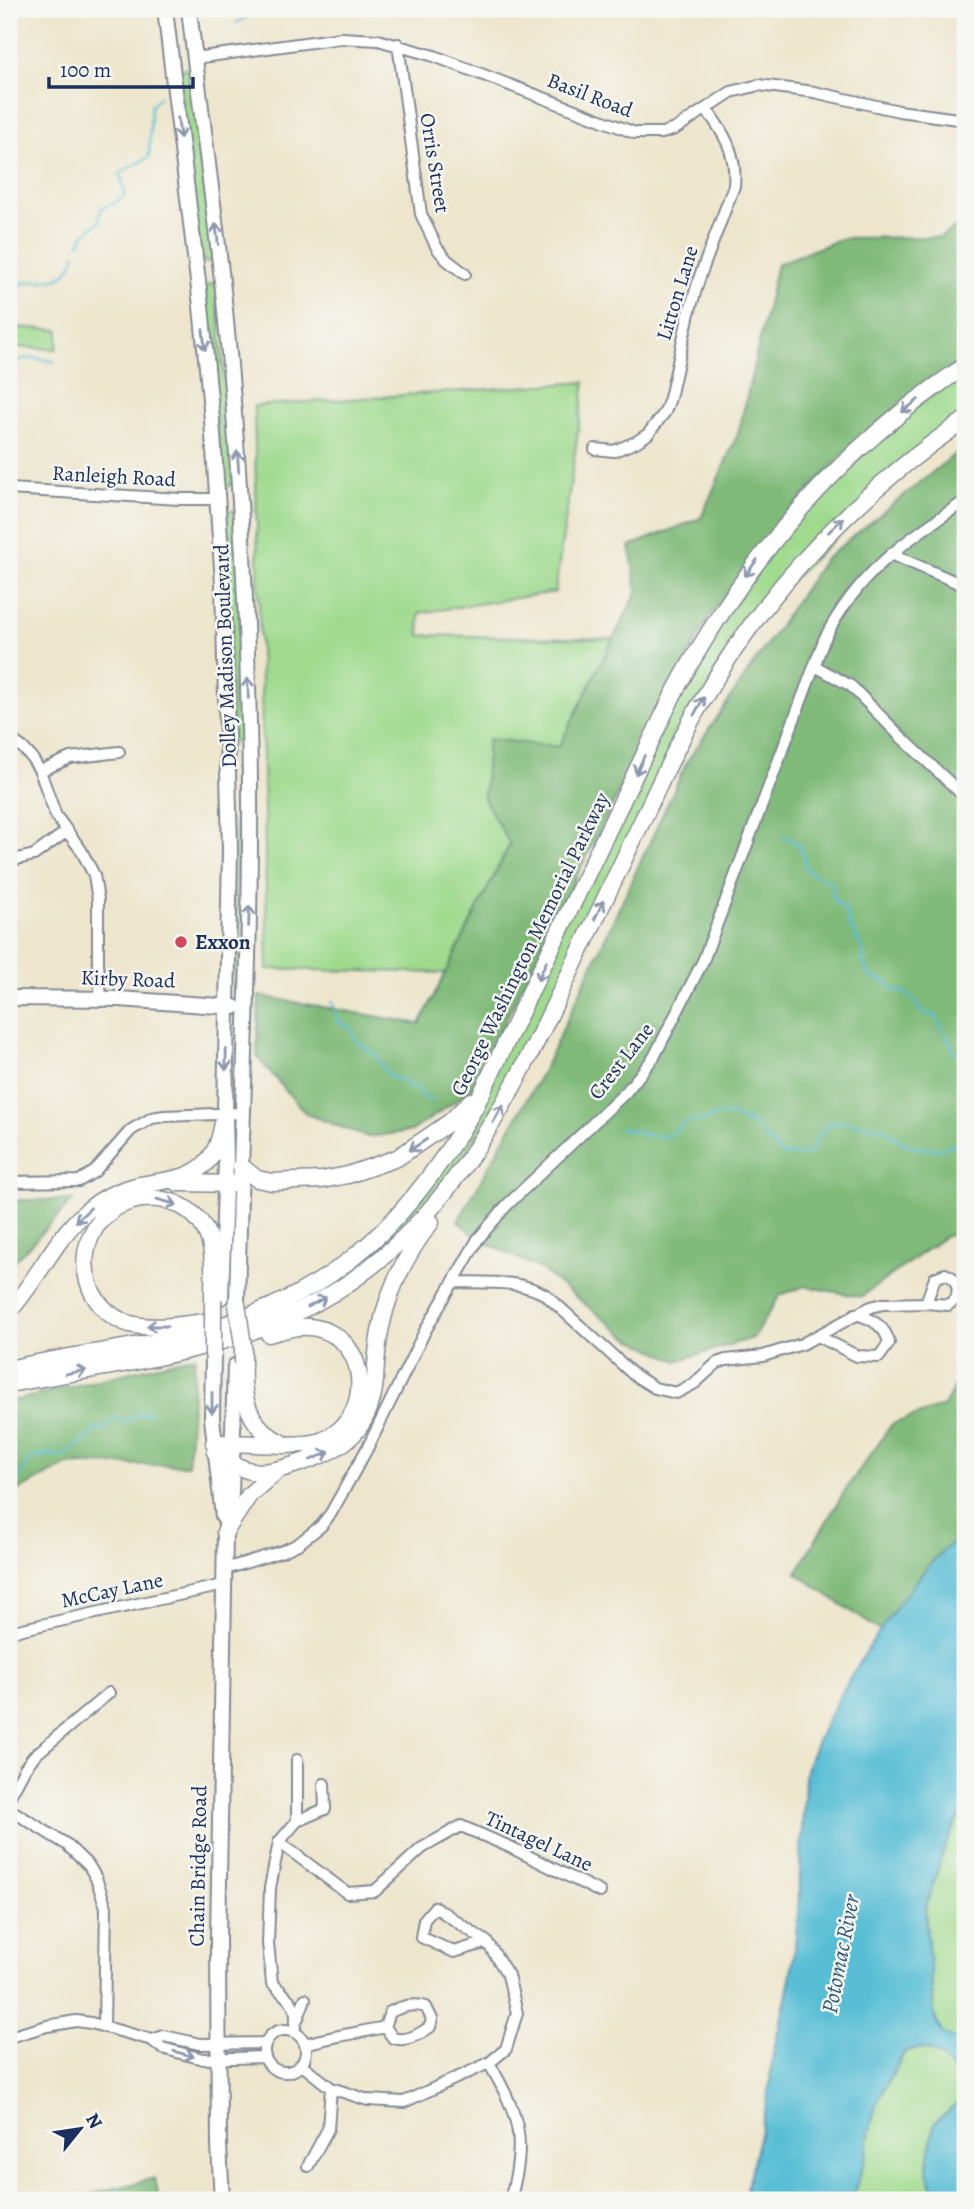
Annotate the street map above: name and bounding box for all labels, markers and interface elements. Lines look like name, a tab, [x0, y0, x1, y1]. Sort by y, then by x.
scale bar	[49, 46, 192, 90]
text: 100 m	[60, 56, 111, 84]
street label: Basil Road	[543, 66, 638, 124]
street label: Orris Street	[413, 111, 457, 215]
one-way arrow	[173, 117, 186, 139]
one-way arrow	[210, 224, 223, 246]
street label: Litton Lane	[649, 242, 705, 344]
one-way arrow	[198, 328, 211, 350]
one-way arrow	[901, 398, 920, 413]
one-way arrow	[231, 450, 244, 473]
street label: Ranleigh Road	[51, 459, 177, 493]
one-way arrow	[827, 517, 844, 534]
street label: Dolley Madison Boulevard	[207, 543, 243, 768]
one-way arrow	[744, 558, 758, 577]
one-way arrow	[242, 677, 255, 700]
one-way arrow	[693, 696, 706, 717]
one-way arrow	[632, 754, 646, 775]
street label: George Washington Memorial Parkway	[444, 787, 616, 1100]
one-way arrow	[593, 900, 607, 921]
one-way arrow	[242, 904, 255, 927]
place label: Exxon	[195, 928, 251, 956]
marker: Exxon	[173, 934, 189, 950]
one-way arrow	[535, 960, 548, 981]
street label: Kirby Road	[80, 963, 177, 995]
street label: Crest Lane	[582, 1017, 660, 1105]
one-way arrow	[219, 1049, 232, 1072]
one-way arrow	[491, 1104, 505, 1124]
one-way arrow	[409, 1137, 428, 1152]
one-way arrow	[156, 1196, 178, 1209]
one-way arrow	[75, 1207, 92, 1224]
one-way arrow	[306, 1295, 326, 1309]
one-way arrow	[145, 1319, 168, 1333]
one-way arrow	[64, 1365, 87, 1378]
one-way arrow	[205, 1391, 219, 1414]
one-way arrow	[309, 1449, 331, 1462]
street label: McCay Lane	[58, 1566, 166, 1614]
street label: Chain Bridge Road	[183, 1784, 213, 1947]
street label: Tintagel Lane	[481, 1804, 597, 1878]
water label: Potomac River	[814, 1891, 867, 2016]
one-way arrow	[172, 2048, 194, 2061]
north arrow	[46, 2094, 116, 2164]
text: N	[79, 2109, 109, 2134]

